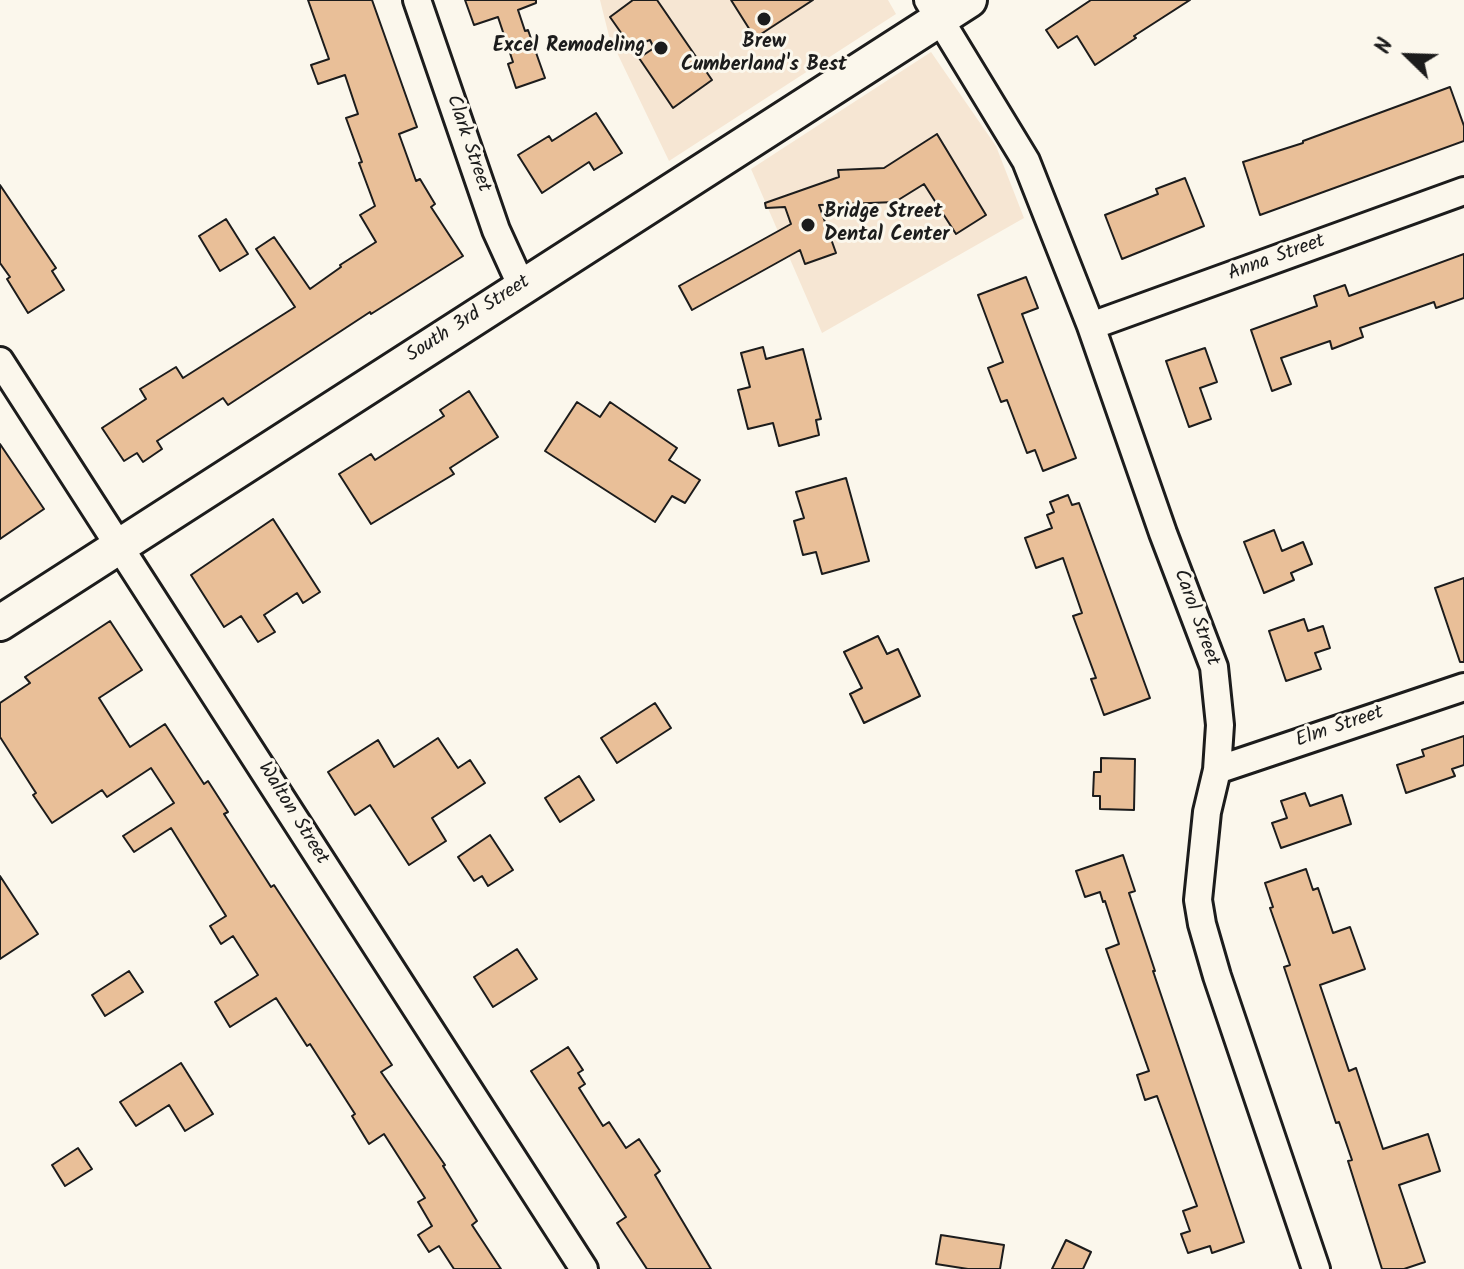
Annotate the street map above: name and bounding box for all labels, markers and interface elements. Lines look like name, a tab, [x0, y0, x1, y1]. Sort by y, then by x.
marker: Brew Cumberland's Best	[755, 10, 773, 28]
north arrow	[1368, 16, 1448, 96]
place label: Brew Cumberland's Best	[681, 32, 847, 79]
text: N	[1367, 33, 1404, 60]
place label: Excel Remodeling	[493, 36, 645, 60]
marker: Excel Remodeling	[652, 39, 670, 57]
street label: Clark Street	[439, 92, 495, 196]
place label: Bridge Street Dental Center	[824, 202, 950, 249]
marker: Bridge Street Dental Center	[799, 216, 817, 234]
street label: Anna Street	[1225, 230, 1329, 288]
street label: South 3rd Street	[403, 271, 535, 369]
street label: Carol Street	[1167, 567, 1223, 669]
street label: Elm Street	[1293, 702, 1387, 754]
street label: Walton Street	[251, 758, 333, 870]

